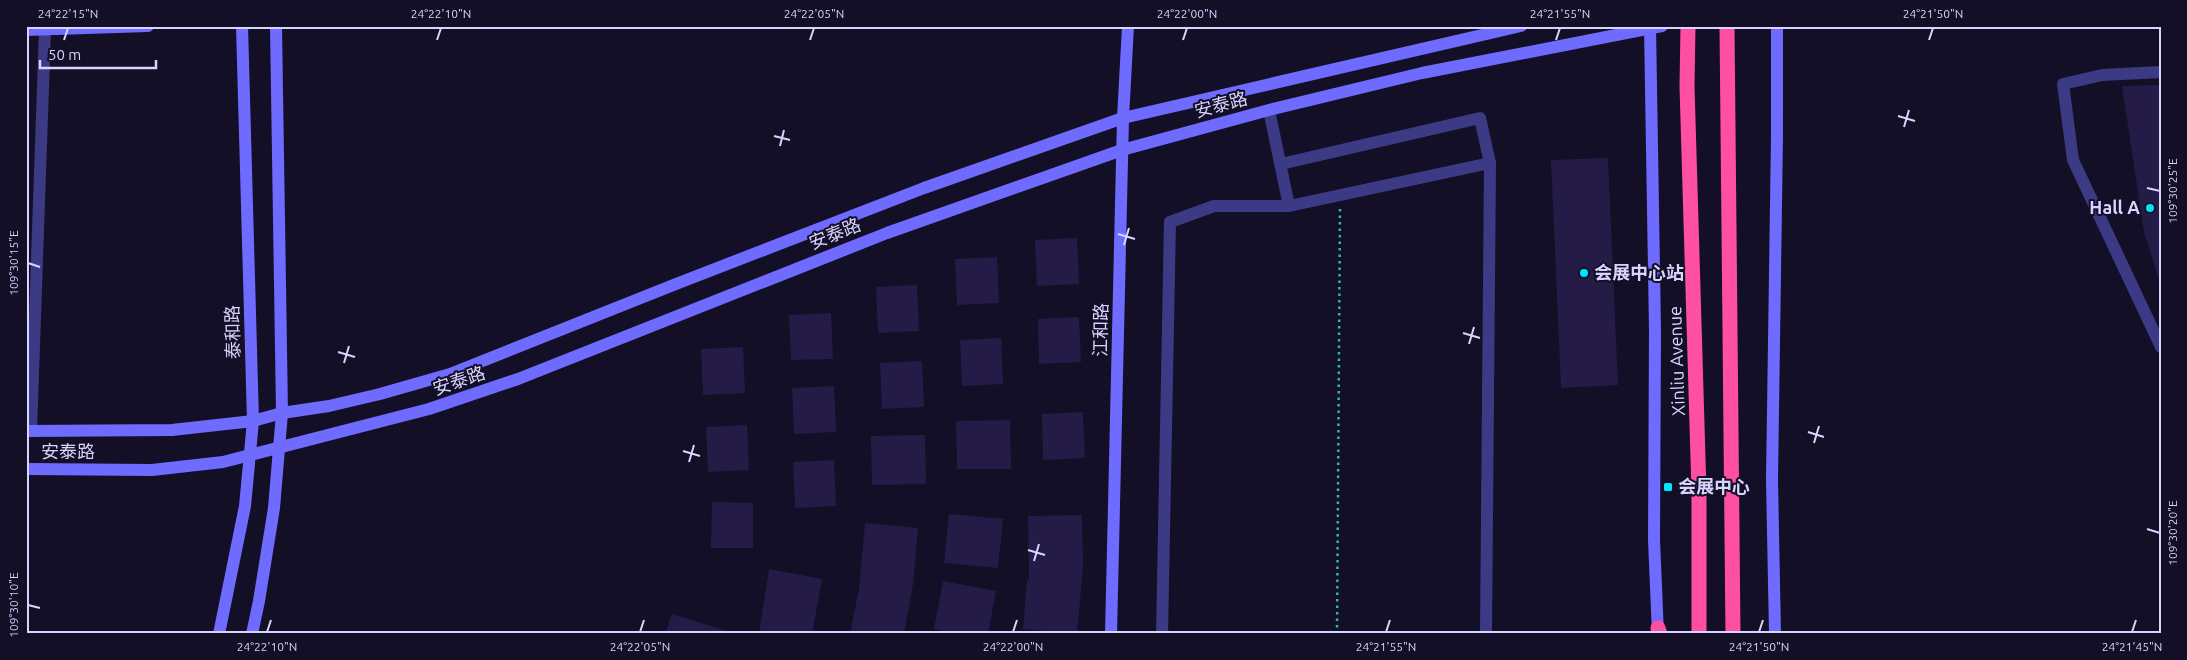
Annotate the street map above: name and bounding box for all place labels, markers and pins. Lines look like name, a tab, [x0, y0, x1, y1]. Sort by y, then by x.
place label: Hall A	[2089, 197, 2140, 217]
marker: Hall A	[2144, 202, 2156, 214]
place label: 会展中心站	[1594, 262, 1684, 282]
marker: 会展中心站	[1578, 267, 1590, 279]
place label: 会展中心	[1678, 476, 1750, 496]
marker: 会展中心	[1662, 481, 1674, 493]

